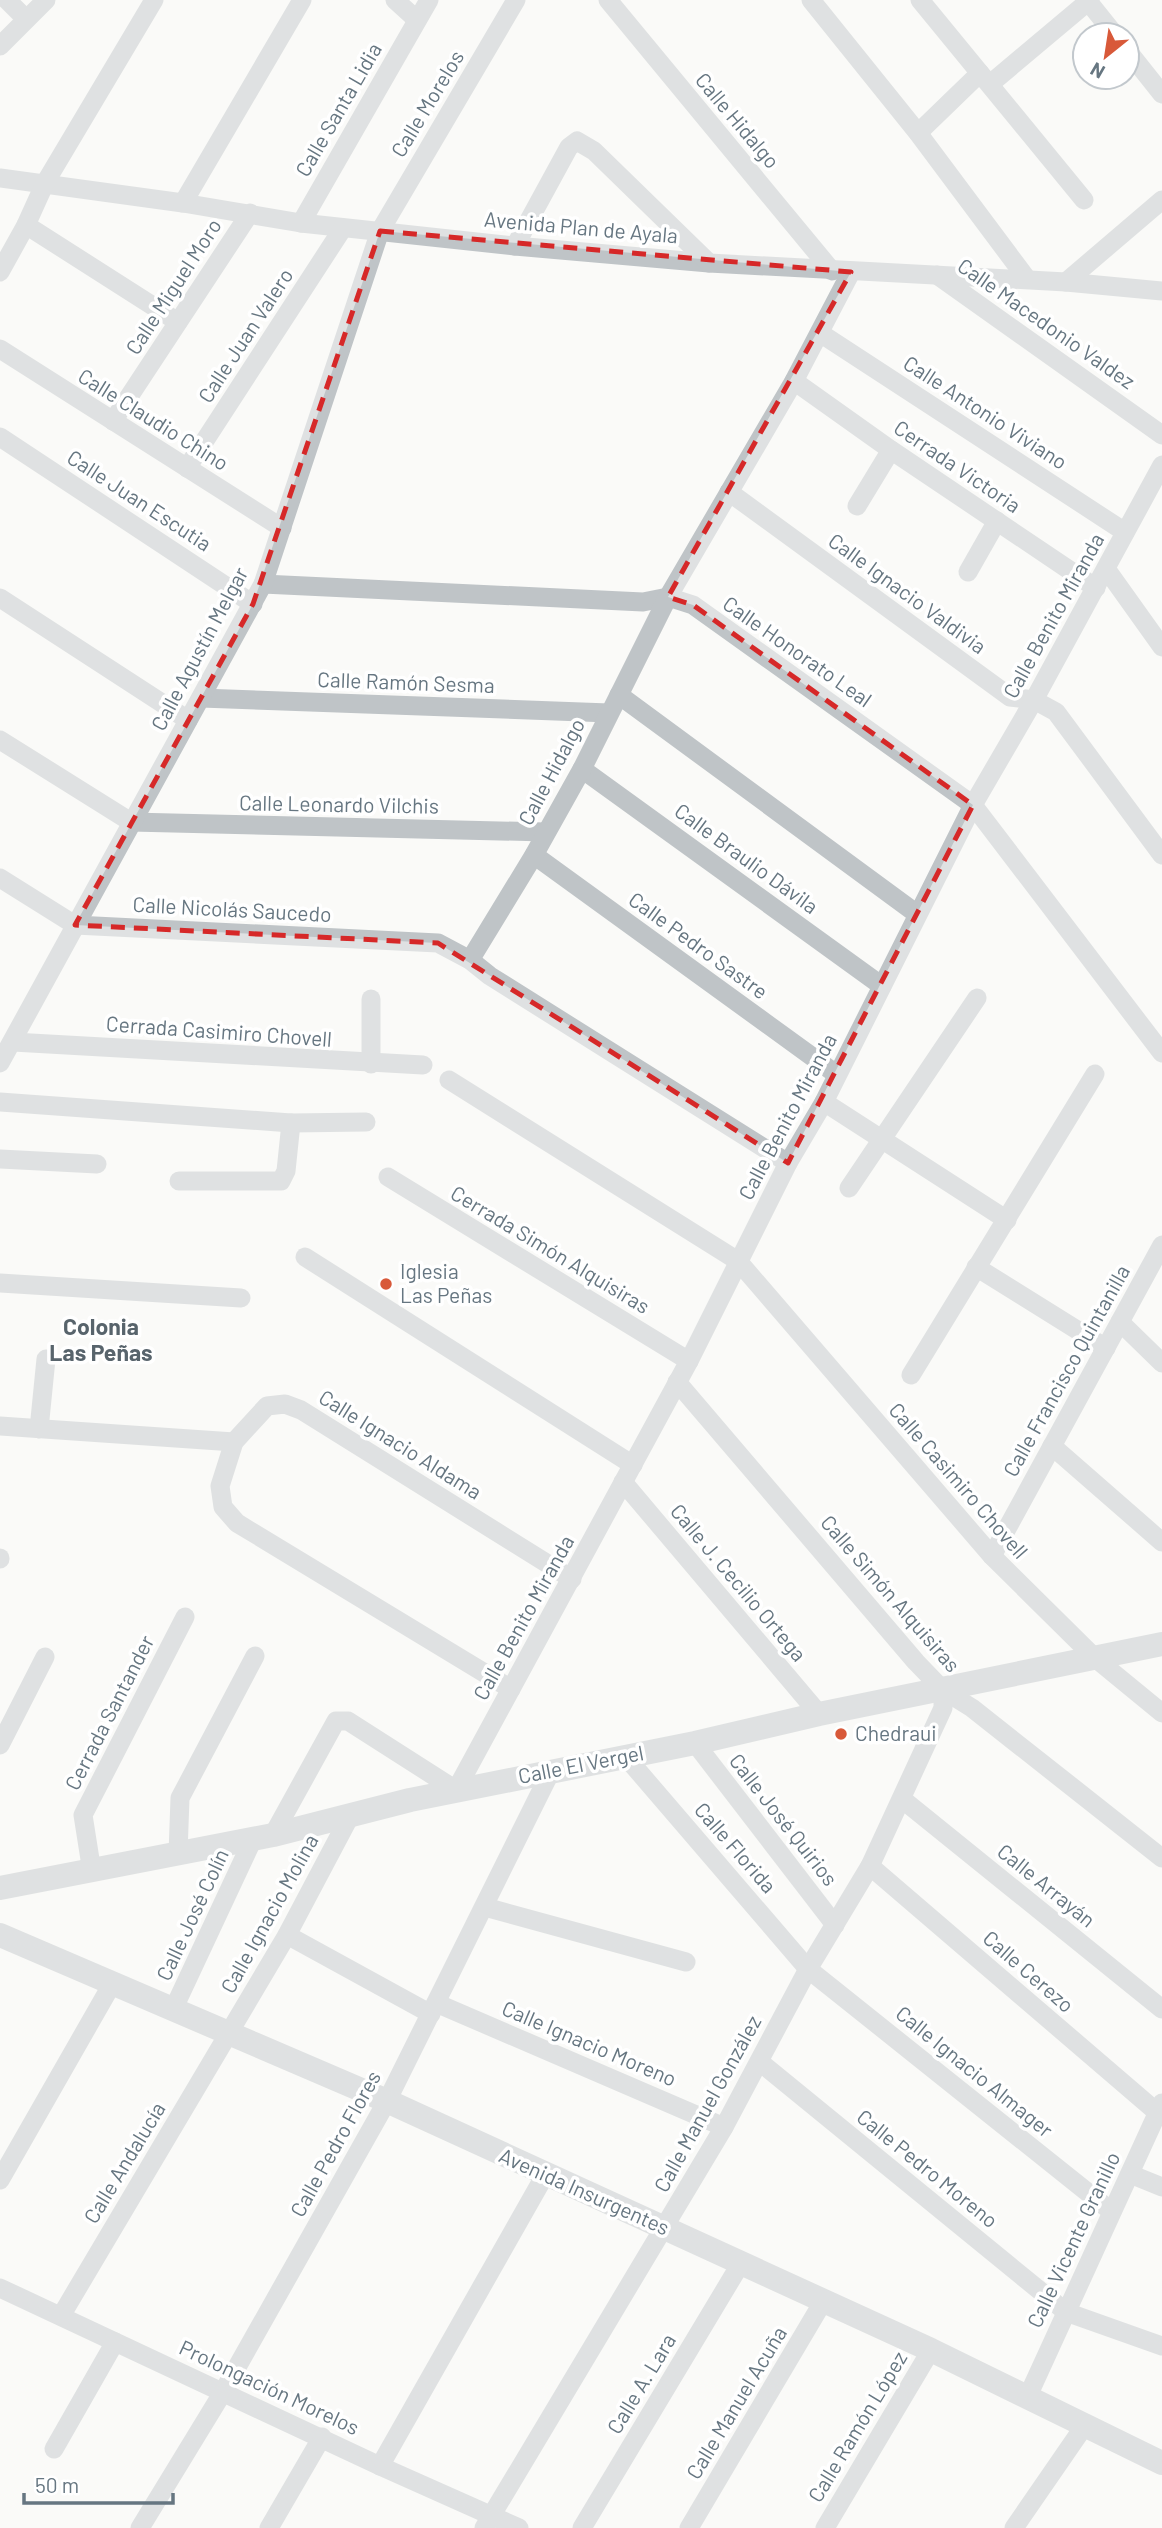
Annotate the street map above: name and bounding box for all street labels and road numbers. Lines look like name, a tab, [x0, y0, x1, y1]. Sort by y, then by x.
street label: Calle Santa Lidia	[289, 38, 386, 180]
street label: Calle Morelos	[385, 45, 468, 161]
street label: Calle Hidalgo	[691, 67, 785, 173]
street label: Avenida Plan de Ayala	[483, 206, 679, 247]
street label: Calle Miguel Moro	[120, 214, 226, 359]
street label: Calle Macedonio Valdez	[954, 252, 1140, 393]
street label: Calle Juan Valero	[192, 263, 297, 407]
street label: Calle Antonio Viviano	[899, 350, 1072, 474]
street label: Calle Claudio Chino	[74, 362, 234, 475]
street label: Cerrada Victoria	[890, 414, 1026, 517]
street label: Calle Juan Escutia	[63, 444, 217, 556]
street label: Calle Ignacio Valdivia	[824, 527, 992, 658]
street label: Calle Benito Miranda	[997, 529, 1108, 702]
street label: Calle Agustín Melgar	[145, 562, 252, 734]
street label: Calle Honorato Leal	[719, 590, 877, 711]
street label: Calle Ramón Sesma	[317, 666, 495, 697]
street label: Calle Hidalgo	[512, 714, 589, 829]
street label: Calle Leonardo Vilchis	[239, 789, 439, 818]
street label: Calle Braulio Dávila	[670, 797, 823, 918]
street label: Calle Pedro Sastre	[625, 886, 773, 1004]
street label: Calle Nicolás Saucedo	[132, 891, 332, 926]
street label: Cerrada Casimiro Chovell	[105, 1010, 333, 1051]
street label: Calle Benito Miranda	[732, 1029, 841, 1204]
street label: Cerrada Simón Alquisiras	[447, 1179, 655, 1318]
street label: Calle Francisco Quintanilla	[997, 1260, 1134, 1480]
street label: Calle Ignacio Aldama	[315, 1384, 487, 1504]
street label: Calle Casimiro Chovell	[885, 1397, 1034, 1563]
street label: Calle J. Cecilio Ortega	[666, 1498, 812, 1666]
street label: Calle Simón Alquisiras	[816, 1509, 966, 1677]
street label: Calle Benito Miranda	[467, 1531, 578, 1704]
street label: Cerrada Santander	[59, 1630, 159, 1794]
street label: Calle El Vergel	[516, 1739, 646, 1788]
street label: Calle José Quirios	[725, 1748, 844, 1890]
street label: Calle Florida	[690, 1797, 782, 1897]
street label: Calle Ignacio Molina	[215, 1829, 323, 1997]
street label: Calle Arrayán	[993, 1838, 1101, 1932]
street label: Calle José Colín	[150, 1845, 233, 1984]
street label: Calle Cerezo	[979, 1925, 1079, 2017]
street label: Calle Ignacio Moreno	[499, 1995, 680, 2091]
street label: Calle Ignacio Almager	[891, 2000, 1059, 2142]
street label: Calle Manuel González	[648, 2011, 766, 2196]
street label: Calle Pedro Flores	[284, 2066, 385, 2221]
street label: Calle Andalucía	[78, 2097, 170, 2227]
street label: Calle Pedro Moreno	[852, 2103, 1003, 2232]
street label: Avenida Insurgentes	[496, 2142, 674, 2239]
street label: Calle Vicente Granillo	[1021, 2147, 1124, 2331]
street label: Calle Manuel Acuña	[680, 2321, 791, 2483]
street label: Calle A. Lara	[601, 2329, 680, 2438]
street label: Prolongación Morelos	[176, 2334, 364, 2439]
street label: Calle Ramón López	[802, 2346, 912, 2506]

